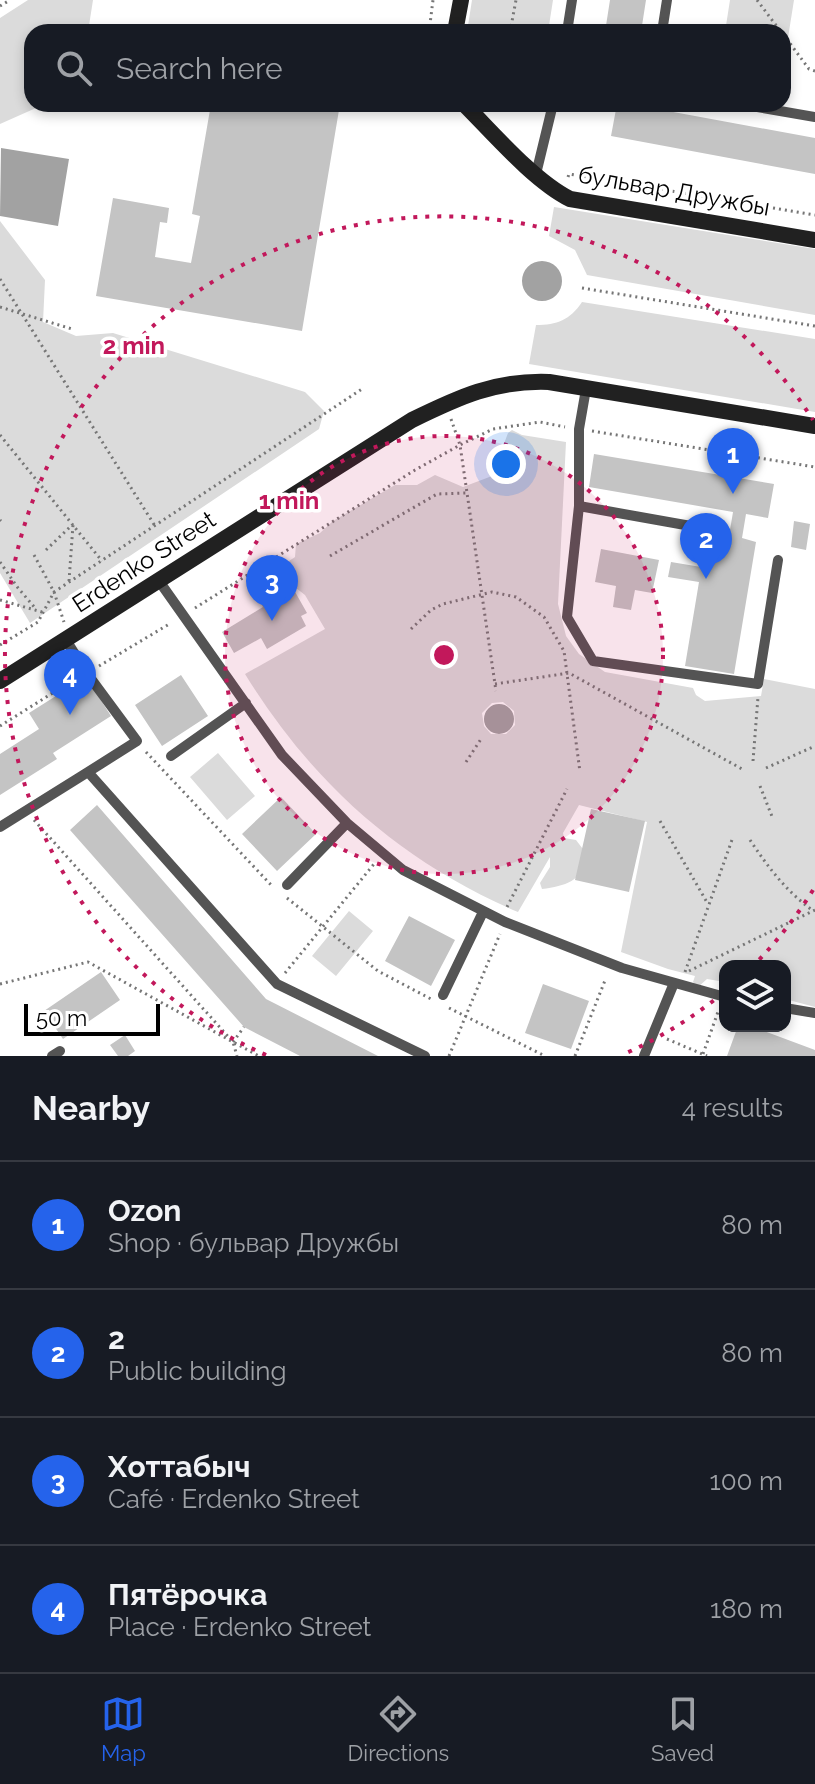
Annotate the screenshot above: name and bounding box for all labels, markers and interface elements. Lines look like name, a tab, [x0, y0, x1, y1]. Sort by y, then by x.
search box	[24, 24, 791, 112]
icon: search	[52, 46, 96, 90]
text: Search here	[116, 51, 283, 86]
street label: бульвар Дружбы	[576, 159, 772, 222]
text: 2 min	[103, 331, 165, 360]
pin: 1	[707, 428, 759, 494]
your location	[486, 444, 526, 484]
text: 1 min	[259, 486, 319, 515]
street label: Erdenko Street	[67, 505, 221, 619]
pin: 2	[680, 513, 732, 579]
pin: 3	[246, 555, 298, 621]
centre of rings	[430, 641, 458, 669]
pin: 4	[44, 649, 96, 715]
map controls	[719, 960, 791, 1032]
button: layers	[719, 960, 791, 1032]
scale bar	[24, 1000, 160, 1036]
text: 50 m	[36, 1005, 87, 1031]
text: Nearby	[32, 1088, 150, 1128]
text: 4 results	[682, 1093, 783, 1123]
text: Ozon	[108, 1193, 181, 1228]
text: 1	[52, 1210, 64, 1240]
text: 80 m	[721, 1210, 783, 1240]
text: Shop · бульвар Дружбы	[108, 1228, 399, 1258]
text: 2	[108, 1321, 125, 1356]
text: 2	[51, 1338, 65, 1368]
text: 80 m	[721, 1338, 783, 1368]
text: Public building	[108, 1356, 287, 1386]
text: Хоттабыч	[108, 1449, 250, 1484]
text: 3	[51, 1466, 65, 1496]
text: 100 m	[710, 1466, 783, 1496]
text: Café · Erdenko Street	[108, 1484, 360, 1514]
text: Пятёрочка	[108, 1577, 267, 1612]
text: 4	[51, 1594, 65, 1624]
text: 180 m	[710, 1594, 783, 1624]
text: Place · Erdenko Street	[108, 1612, 371, 1642]
tab: Map	[101, 1692, 146, 1766]
tab: Directions	[348, 1692, 449, 1766]
tab: Saved	[651, 1692, 714, 1766]

